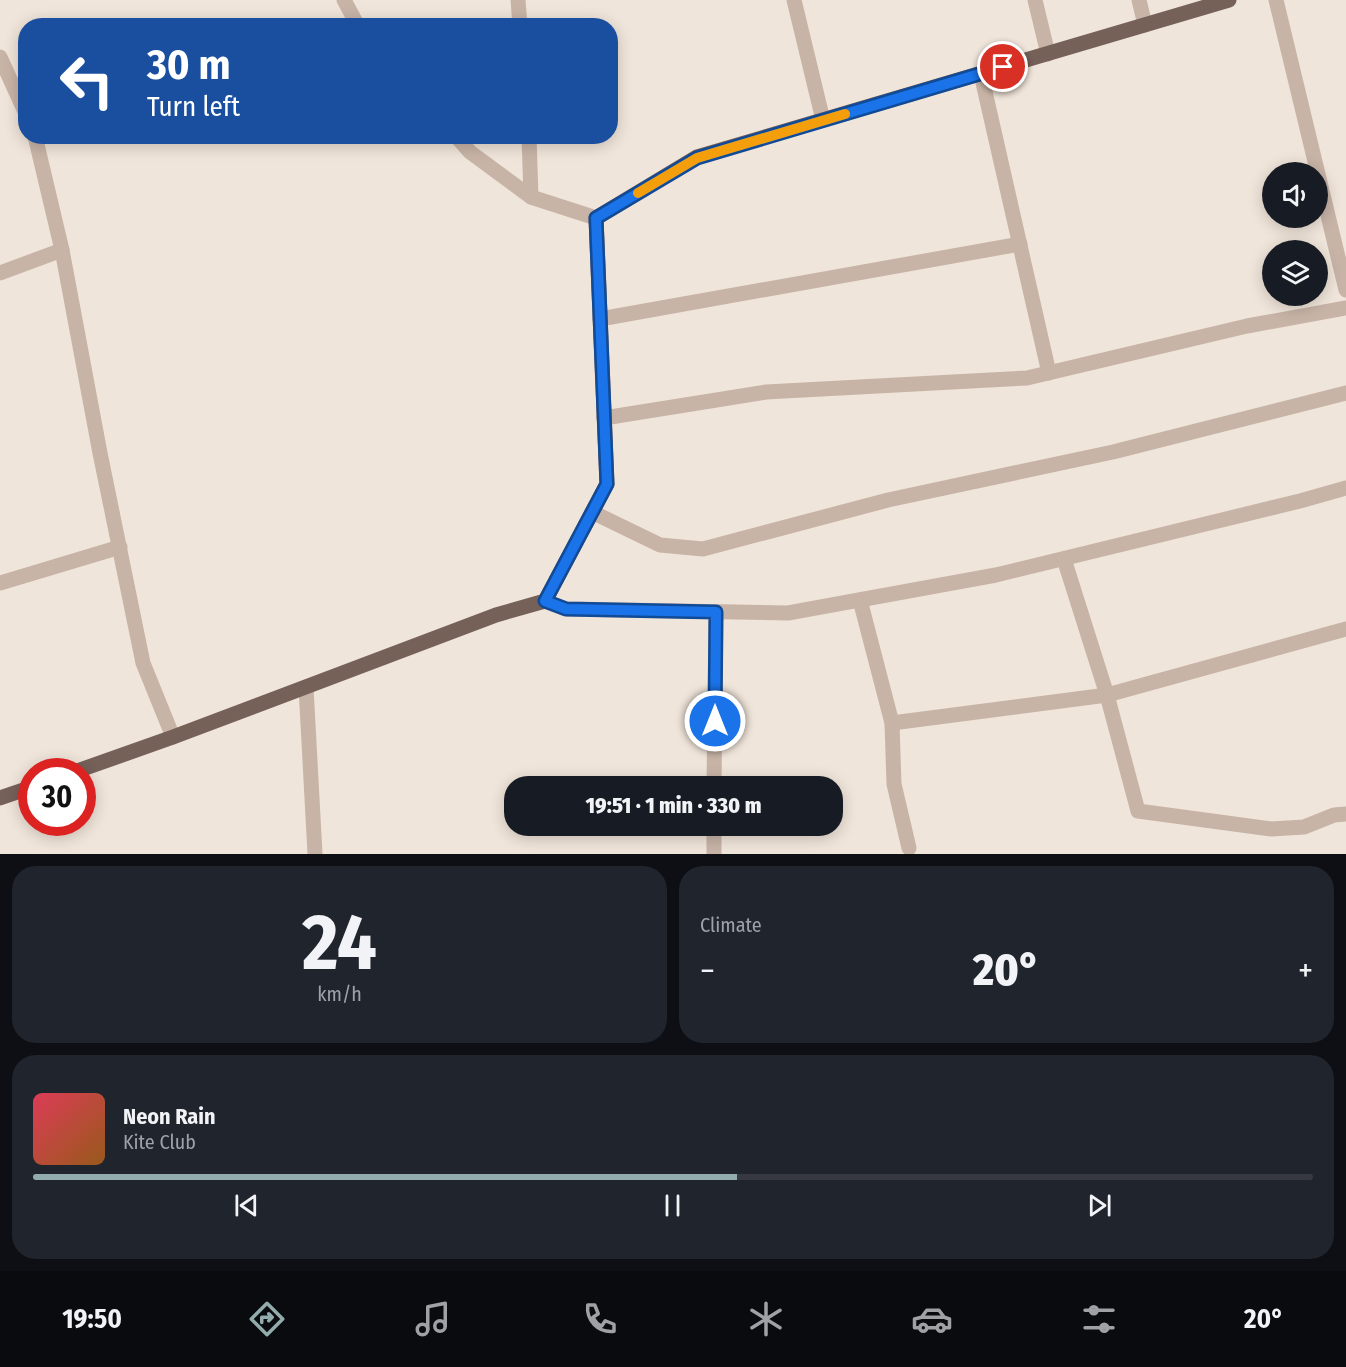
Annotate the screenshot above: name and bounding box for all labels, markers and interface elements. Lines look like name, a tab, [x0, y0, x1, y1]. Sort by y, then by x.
text: 30 m	[147, 40, 231, 90]
pin	[977, 41, 1028, 92]
icon: left	[48, 42, 126, 120]
icon: arrive	[986, 50, 1019, 83]
text: Turn left	[147, 91, 240, 123]
map controls	[1262, 162, 1328, 306]
button: sound	[1262, 162, 1328, 228]
button: layers	[1262, 240, 1328, 306]
position arrow	[683, 689, 747, 753]
speed limit sign: 30	[18, 758, 96, 836]
text: 19:51 · 1 min · 330 m	[586, 792, 761, 819]
text: 24	[302, 896, 377, 990]
text: Climate	[700, 913, 762, 937]
text: 20°	[973, 943, 1040, 997]
text: −	[700, 951, 715, 991]
text: +	[1298, 951, 1313, 991]
text: km/h	[317, 982, 362, 1006]
text: Neon Rain	[123, 1103, 216, 1130]
text: Kite Club	[123, 1130, 196, 1154]
icon: previous	[230, 1189, 263, 1222]
icon: pause	[656, 1189, 689, 1222]
icon: next	[1083, 1189, 1116, 1222]
icon: directions	[246, 1298, 288, 1340]
icon: music	[412, 1298, 454, 1340]
icon: phone	[579, 1298, 621, 1340]
icon: climate	[745, 1298, 787, 1340]
icon: car	[911, 1298, 953, 1340]
icon: filters	[1078, 1298, 1120, 1340]
text: 19:50	[62, 1303, 122, 1335]
text: 20°	[1244, 1303, 1284, 1335]

